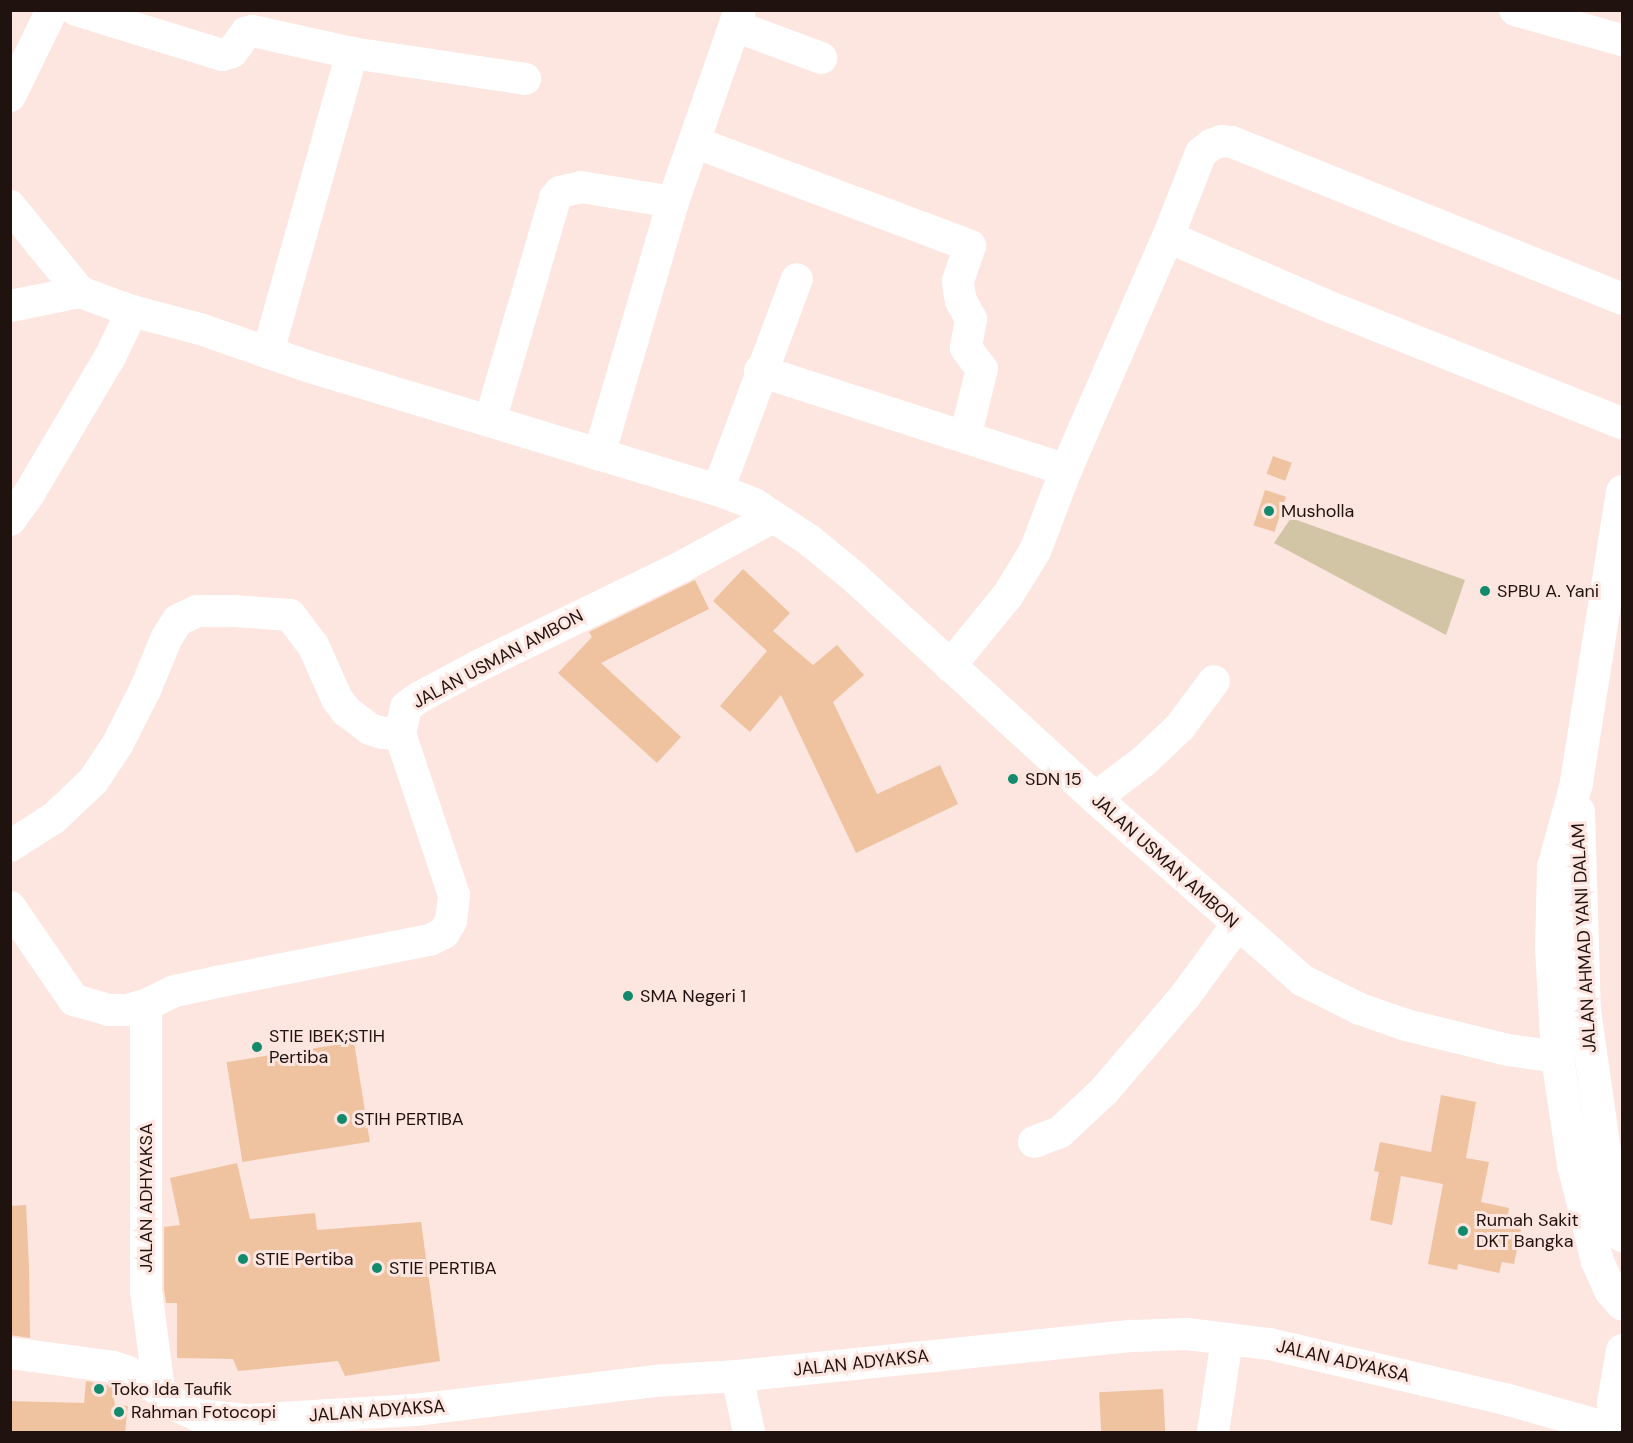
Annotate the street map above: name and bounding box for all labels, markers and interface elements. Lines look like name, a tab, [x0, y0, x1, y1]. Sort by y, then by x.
place label: Musholla	[1281, 500, 1354, 522]
marker: Musholla	[1262, 504, 1276, 518]
place label: SPBU A. Yani	[1497, 580, 1599, 602]
marker: SPBU A. Yani	[1478, 584, 1492, 598]
street label: JALAN USMAN AMBON	[409, 605, 587, 713]
place label: SDN 15	[1025, 768, 1082, 790]
marker: SDN 15	[1006, 772, 1020, 786]
street label: JALAN USMAN AMBON	[1087, 789, 1243, 933]
street label: JALAN AHMAD YANI DALAM	[1567, 823, 1601, 1053]
place label: SMA Negeri 1	[640, 985, 746, 1007]
marker: SMA Negeri 1	[621, 989, 635, 1003]
place label: STIE IBEK;STIH Pertiba	[269, 1026, 385, 1068]
marker: STIE IBEK;STIH Pertiba	[250, 1040, 264, 1054]
place label: STIH PERTIBA	[354, 1108, 464, 1130]
marker: STIH PERTIBA	[335, 1112, 349, 1126]
street label: JALAN ADHYAKSA	[135, 1123, 157, 1273]
place label: Rumah Sakit DKT Bangka	[1476, 1210, 1579, 1252]
marker: Rumah Sakit DKT Bangka	[1454, 1222, 1472, 1240]
place label: STIE Pertiba	[255, 1248, 354, 1270]
marker: STIE Pertiba	[236, 1252, 250, 1266]
place label: STIE PERTIBA	[389, 1257, 497, 1279]
marker: STIE PERTIBA	[370, 1261, 384, 1275]
street label: JALAN ADYAKSA	[1274, 1335, 1412, 1387]
street label: JALAN ADYAKSA	[792, 1345, 930, 1381]
place label: Toko Ida Taufik	[111, 1378, 232, 1400]
marker: Toko Ida Taufik	[92, 1382, 106, 1396]
street label: JALAN ADYAKSA	[308, 1395, 446, 1427]
place label: Rahman Fotocopi	[131, 1401, 276, 1423]
marker: Rahman Fotocopi	[112, 1405, 126, 1419]

